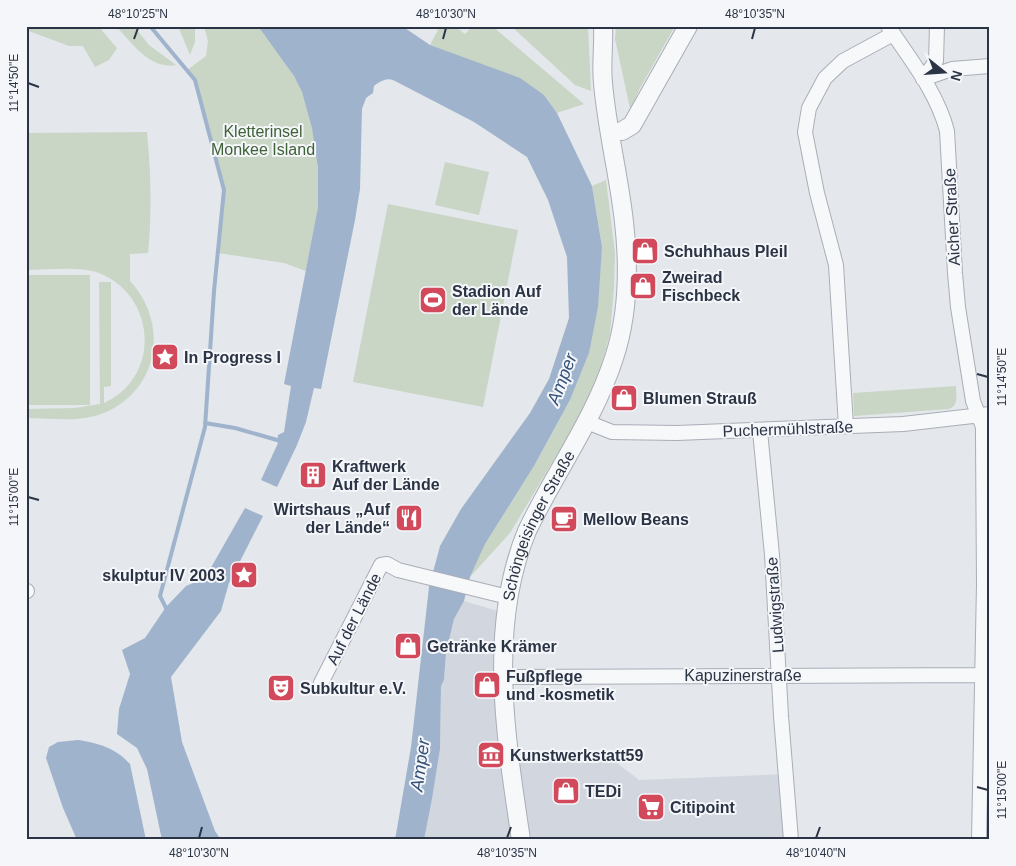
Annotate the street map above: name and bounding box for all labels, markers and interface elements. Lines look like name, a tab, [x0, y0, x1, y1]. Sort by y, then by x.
text: 48°10'25"N	[108, 7, 168, 21]
text: 48°10'30"N	[416, 7, 476, 21]
text: 48°10'35"N	[725, 7, 785, 21]
north arrow	[918, 48, 968, 98]
text: 11°14'50"E	[7, 54, 21, 112]
text: N	[947, 69, 966, 83]
park label: Kletterinsel Monkee Island	[211, 123, 315, 158]
street label: Aicher Straße	[941, 168, 963, 266]
shop icon: Schuhhaus Pleil	[630, 236, 660, 266]
place label: Schuhhaus Pleil	[664, 243, 788, 260]
place label: Zweirad Fischbeck	[662, 269, 740, 304]
shop icon: Zweirad Fischbeck	[628, 271, 658, 301]
place label: Stadion Auf der Lände	[452, 283, 542, 318]
sports icon: Stadion Auf der Lände	[418, 285, 448, 315]
place icon: In Progress I	[150, 342, 180, 372]
text: 11°14'50"E	[995, 348, 1009, 406]
place label: In Progress I	[184, 349, 281, 366]
water label: Amper	[543, 350, 581, 408]
shop icon: Blumen Strauß	[609, 383, 639, 413]
place label: Blumen Strauß	[643, 390, 757, 407]
street label: Puchermühlstraße	[722, 418, 854, 440]
street label: Schöngeisinger Straße	[499, 447, 578, 602]
place label: Kraftwerk Auf der Lände	[332, 458, 440, 493]
building icon: Kraftwerk Auf der Lände	[298, 460, 328, 490]
text: 11°15'00"E	[7, 468, 21, 526]
place label: Wirtshaus „Auf der Lände“	[274, 501, 391, 536]
restaurant icon: Wirtshaus „Auf der Lände“	[394, 503, 424, 533]
cafe icon: Mellow Beans	[549, 504, 579, 534]
place label: Mellow Beans	[583, 511, 689, 528]
street label: Ludwigstraße	[763, 556, 787, 653]
place icon: skulptur IV 2003	[229, 560, 259, 590]
place label: skulptur IV 2003	[102, 567, 225, 584]
street label: Auf der Lände	[324, 570, 384, 668]
shop icon: Getränke Krämer	[393, 631, 423, 661]
place label: Getränke Krämer	[427, 638, 557, 655]
street label: Kapuzinerstraße	[684, 667, 802, 684]
place label: Fußpflege und -kosmetik	[506, 668, 615, 703]
shop icon: Fußpflege und -kosmetik	[472, 670, 502, 700]
theatre icon: Subkultur e.V.	[266, 673, 296, 703]
place label: Subkultur e.V.	[300, 680, 406, 697]
water label: Amper	[406, 736, 434, 794]
museum icon: Kunstwerkstatt59	[476, 740, 506, 770]
place label: Kunstwerkstatt59	[510, 747, 643, 764]
text: 11°15'00"E	[995, 761, 1009, 819]
shop icon: TEDi	[551, 776, 581, 806]
place label: TEDi	[585, 783, 621, 800]
supermarket icon: Citipoint	[636, 792, 666, 822]
place label: Citipoint	[670, 799, 736, 816]
text: 48°10'30"N	[169, 846, 229, 860]
text: 48°10'35"N	[477, 846, 537, 860]
text: 48°10'40"N	[786, 846, 846, 860]

